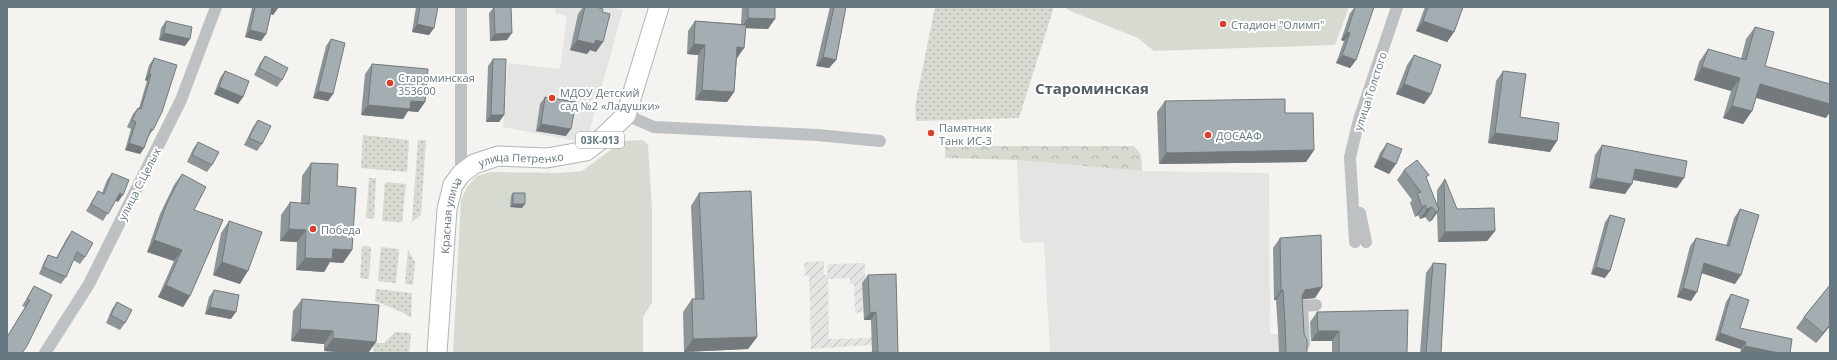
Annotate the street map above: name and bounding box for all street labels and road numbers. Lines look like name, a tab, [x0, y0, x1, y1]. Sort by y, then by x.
street label: улица Толстого	[1350, 49, 1390, 132]
road number: 03К-013	[576, 132, 624, 148]
street label: улица С.Целых	[114, 145, 164, 223]
street label: улица Петренко	[476, 148, 565, 170]
street label: Красная улица	[436, 173, 465, 254]

